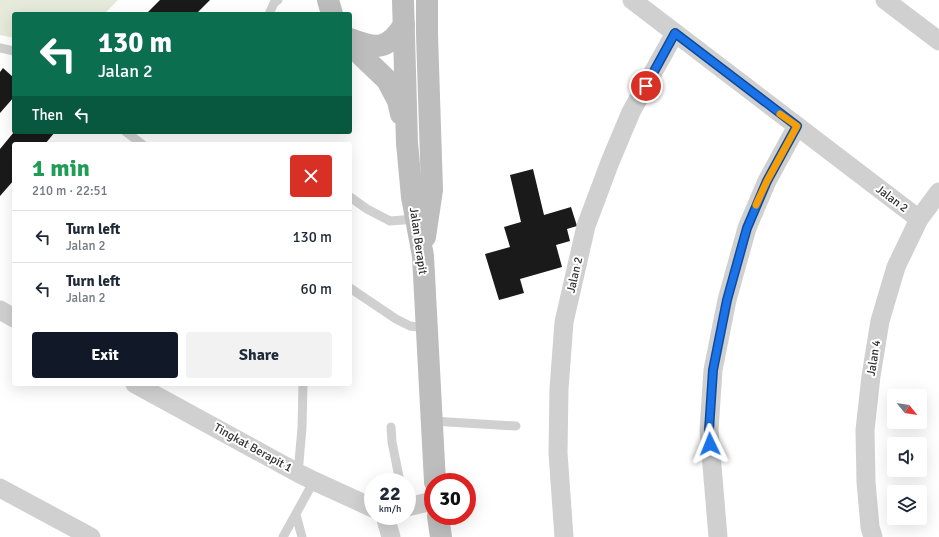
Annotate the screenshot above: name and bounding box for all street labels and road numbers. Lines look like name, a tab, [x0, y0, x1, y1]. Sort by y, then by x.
street label: Jalan 2	[873, 182, 911, 216]
street label: Jalan Berapit	[406, 207, 430, 275]
street label: Jalan 2	[564, 256, 586, 294]
street label: Jalan 4	[864, 338, 884, 377]
street label: Tingkat Berapit 1	[211, 420, 295, 476]

